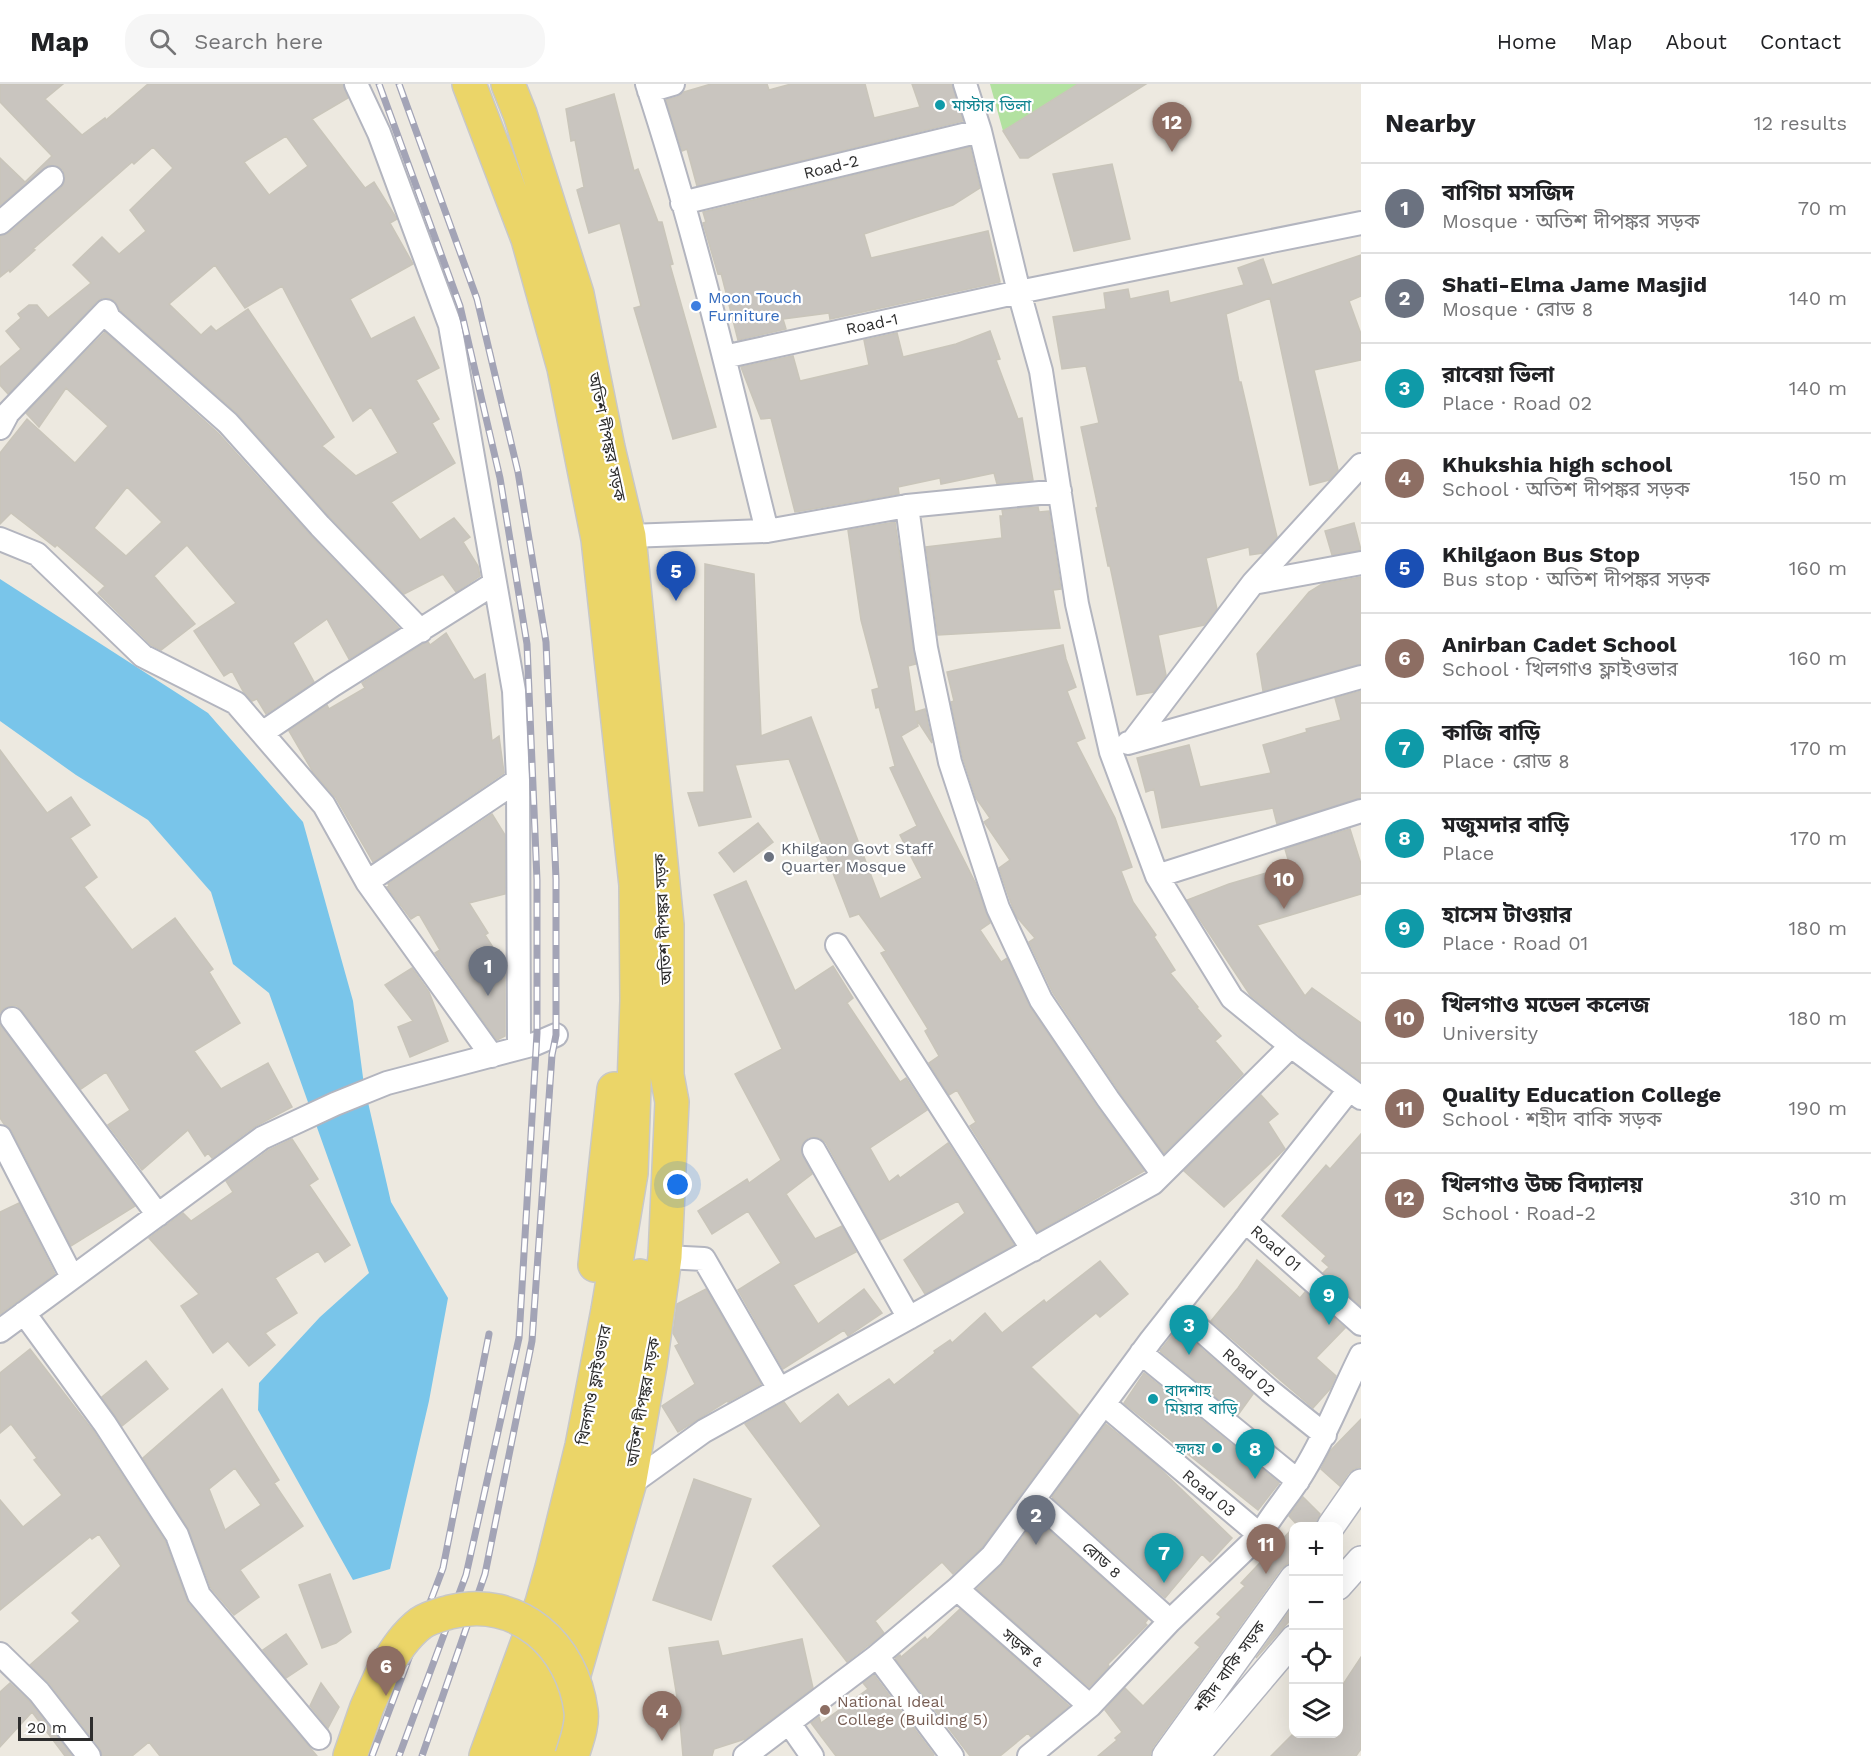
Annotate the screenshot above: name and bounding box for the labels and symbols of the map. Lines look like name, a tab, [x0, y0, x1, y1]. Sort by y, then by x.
place label: মাস্টার ভিলা	[951, 96, 1032, 115]
marker: মাস্টার ভিলা	[933, 98, 947, 112]
pin: 12	[1152, 103, 1192, 152]
street label: Road-2	[802, 151, 860, 183]
place label: Moon Touch Furniture	[708, 288, 802, 325]
marker: Moon Touch Furniture	[689, 299, 703, 313]
street label: Road-1	[844, 309, 900, 339]
street label: অতিশ দীপঙ্কর সড়ক	[584, 370, 630, 504]
pin: 5	[656, 552, 696, 601]
place label: Khilgaon Govt Staff Quarter Mosque	[781, 839, 934, 876]
marker: Khilgaon Govt Staff Quarter Mosque	[762, 850, 776, 864]
street label: অতিশ দীপঙ্কর সড়ক	[650, 852, 676, 986]
pin: 10	[1264, 860, 1304, 909]
pin: 1	[468, 946, 508, 996]
your location	[663, 1170, 692, 1199]
street label: Road 01	[1247, 1221, 1305, 1275]
pin: 9	[1310, 1276, 1348, 1325]
pin: 3	[1170, 1306, 1208, 1355]
street label: খিলগাও ফ্লাইওভার	[573, 1323, 615, 1447]
street label: অতিশ দীপঙ্কর সড়ক	[622, 1335, 664, 1469]
street label: Road 02	[1219, 1344, 1279, 1400]
place label: বাদশাহ মিয়ার বাড়ি	[1164, 1381, 1238, 1418]
marker: বাদশাহ মিয়ার বাড়ি	[1146, 1392, 1160, 1406]
pin: 8	[1236, 1430, 1274, 1479]
place label: হৃদয়	[1174, 1439, 1206, 1458]
marker: হৃদয়	[1210, 1441, 1224, 1455]
street label: Road 03	[1179, 1465, 1239, 1521]
pin: 2	[1016, 1496, 1056, 1545]
pin: 11	[1246, 1524, 1286, 1574]
pin: 7	[1144, 1534, 1184, 1583]
street label: রোড ৪	[1079, 1538, 1125, 1582]
street label: শহীদ বাকি সড়ক	[1190, 1617, 1270, 1717]
street label: সড়ক ৫	[997, 1624, 1048, 1671]
pin: 6	[366, 1646, 406, 1696]
pin: 4	[642, 1692, 682, 1741]
place label: National Ideal College (Building 5)	[837, 1692, 988, 1729]
marker: National Ideal College (Building 5)	[818, 1703, 832, 1717]
scale bar	[18, 1714, 93, 1742]

